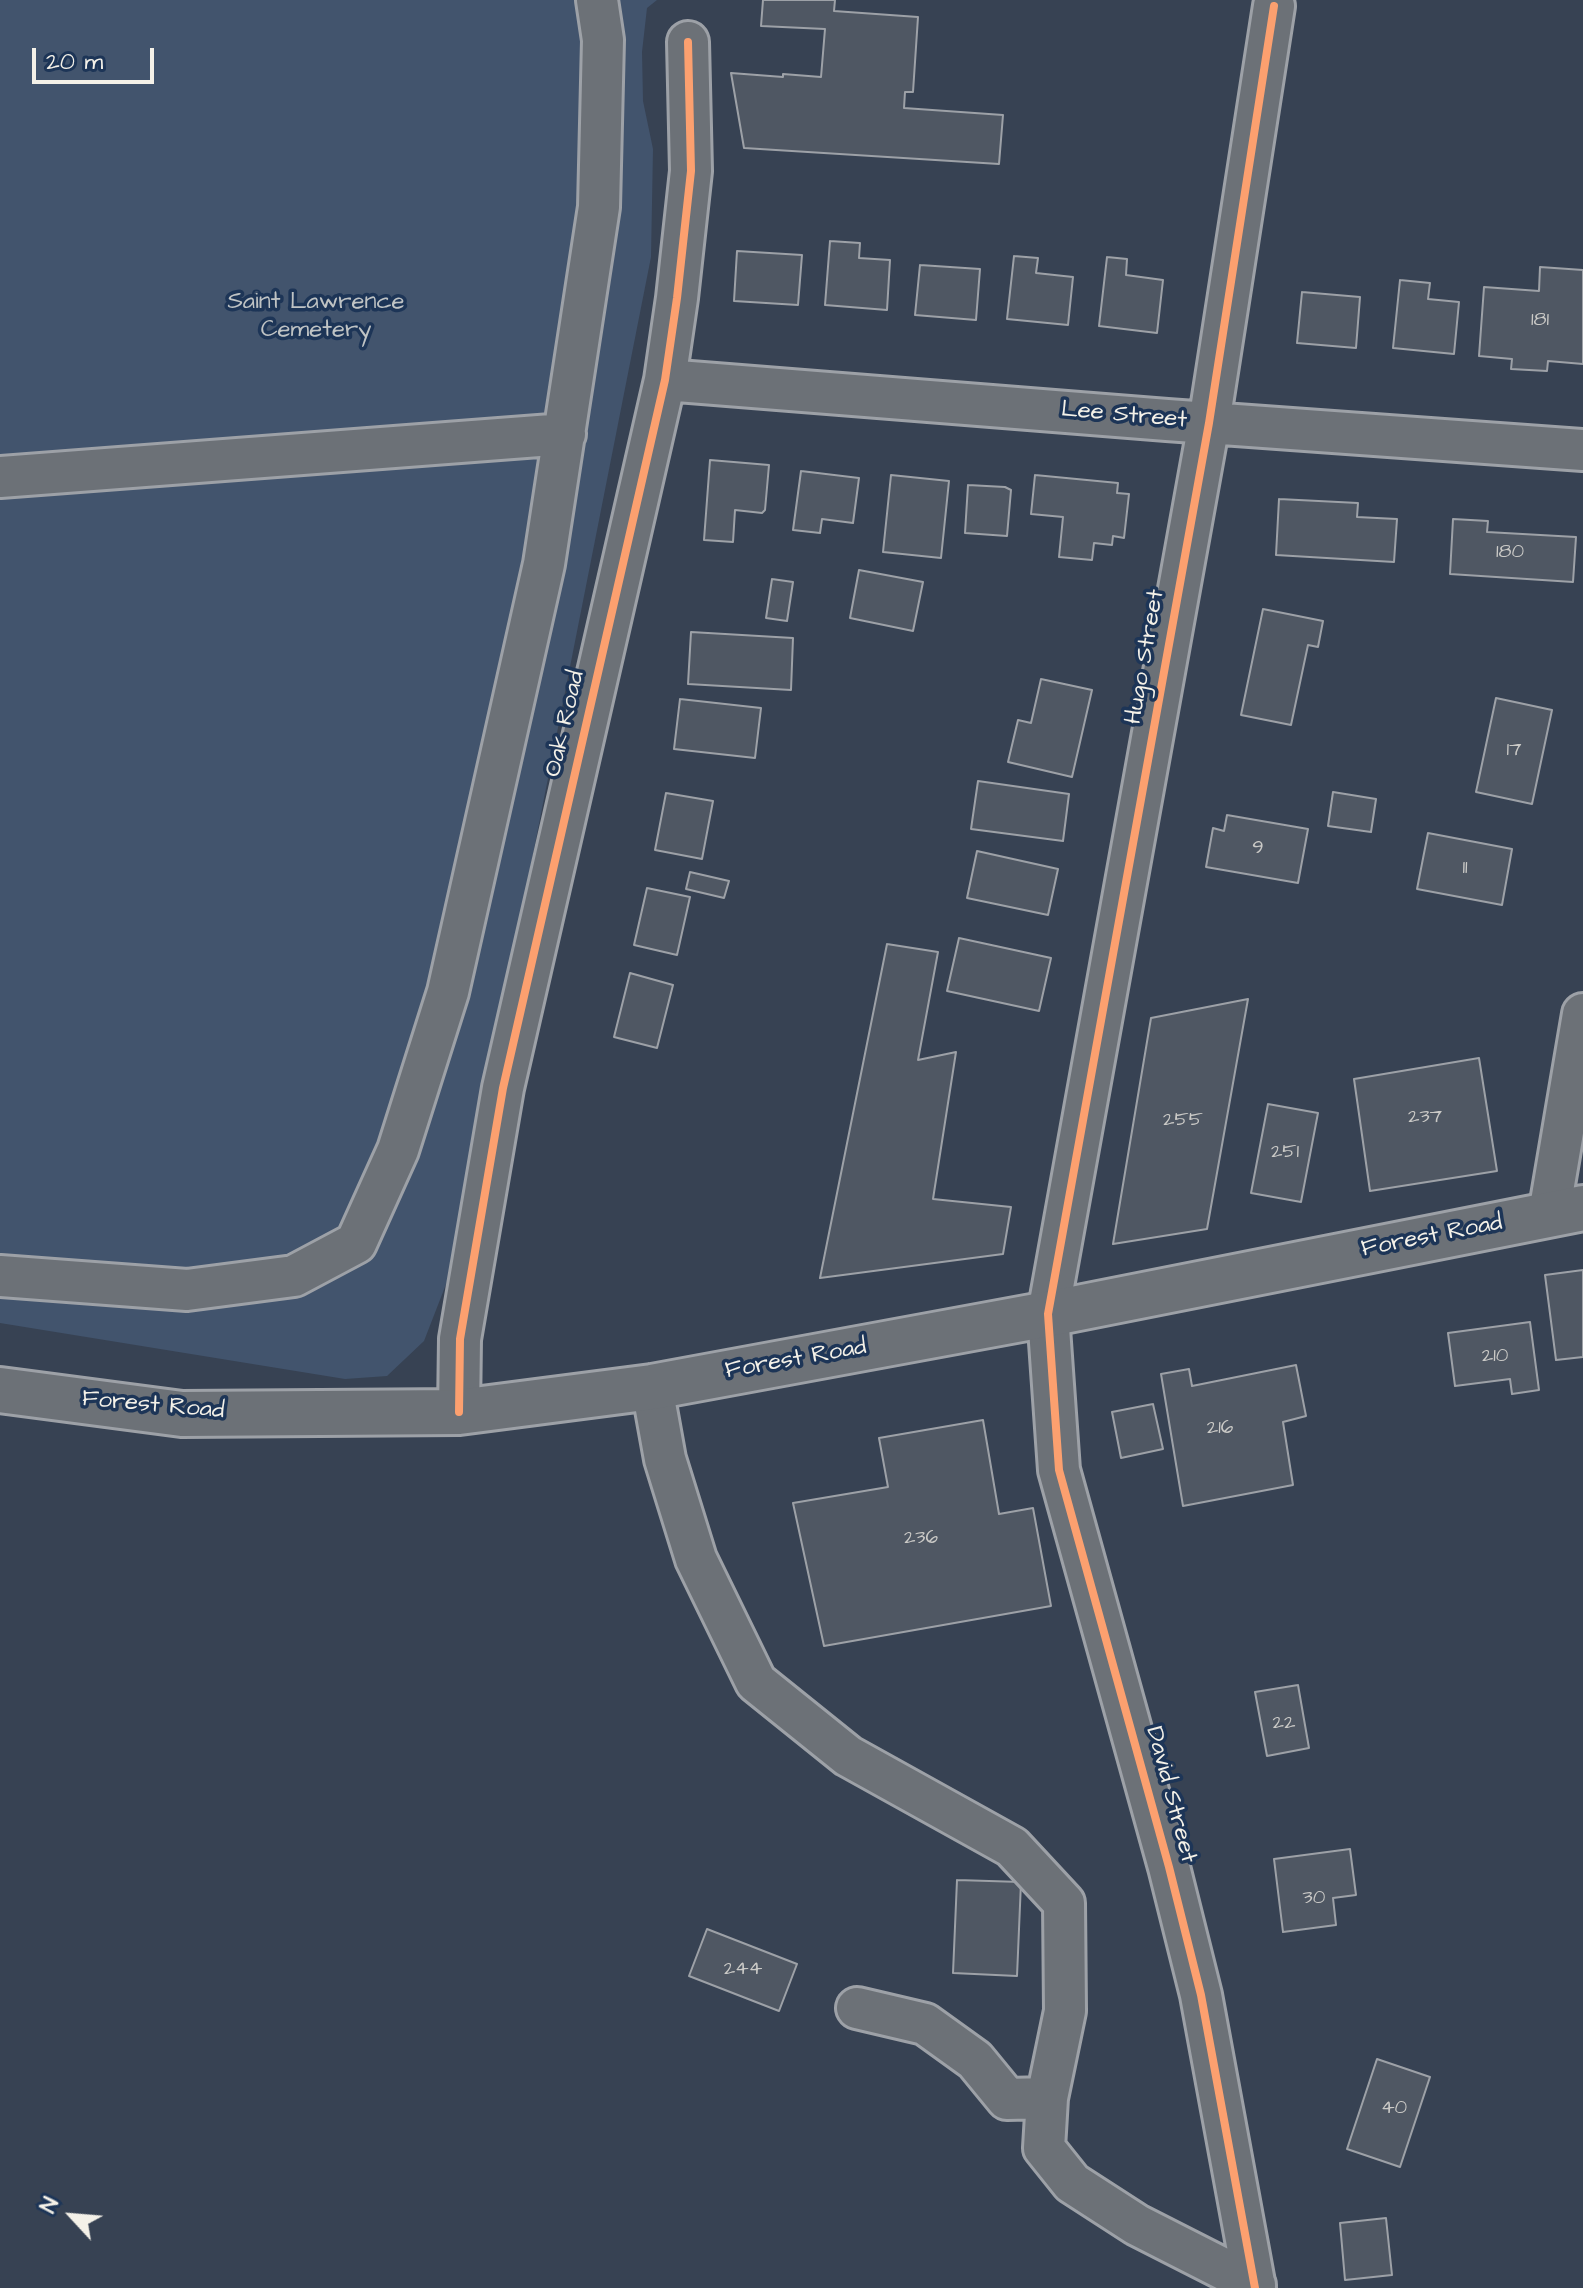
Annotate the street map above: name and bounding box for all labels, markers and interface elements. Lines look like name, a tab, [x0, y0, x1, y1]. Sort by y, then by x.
scale bar	[36, 32, 158, 82]
text: 20 m	[46, 45, 103, 79]
park label: Saint Lawrence Cemetery	[227, 289, 405, 345]
house number: 181	[1531, 309, 1549, 333]
street label: Lee Street	[1060, 396, 1188, 436]
house number: 180	[1496, 541, 1524, 565]
street label: Hugo Street	[1120, 587, 1172, 727]
street label: Oak Road	[540, 668, 592, 780]
house number: 17	[1507, 739, 1521, 763]
house number: 9	[1252, 837, 1264, 861]
house number: 11	[1462, 857, 1468, 881]
house number: 237	[1408, 1106, 1442, 1130]
house number: 255	[1163, 1109, 1203, 1133]
house number: 251	[1271, 1141, 1299, 1165]
street label: Forest Road	[1359, 1209, 1505, 1265]
street label: Forest Road	[723, 1333, 869, 1387]
house number: 210	[1482, 1345, 1508, 1369]
street label: Forest Road	[81, 1385, 225, 1427]
house number: 216	[1207, 1417, 1233, 1441]
house number: 236	[904, 1527, 938, 1551]
house number: 22	[1273, 1712, 1295, 1736]
street label: David Street	[1138, 1724, 1202, 1866]
house number: 30	[1303, 1887, 1325, 1911]
house number: 244	[724, 1958, 762, 1982]
house number: 40	[1381, 2097, 1407, 2121]
north arrow	[32, 2176, 112, 2256]
text: N	[33, 2192, 67, 2218]

